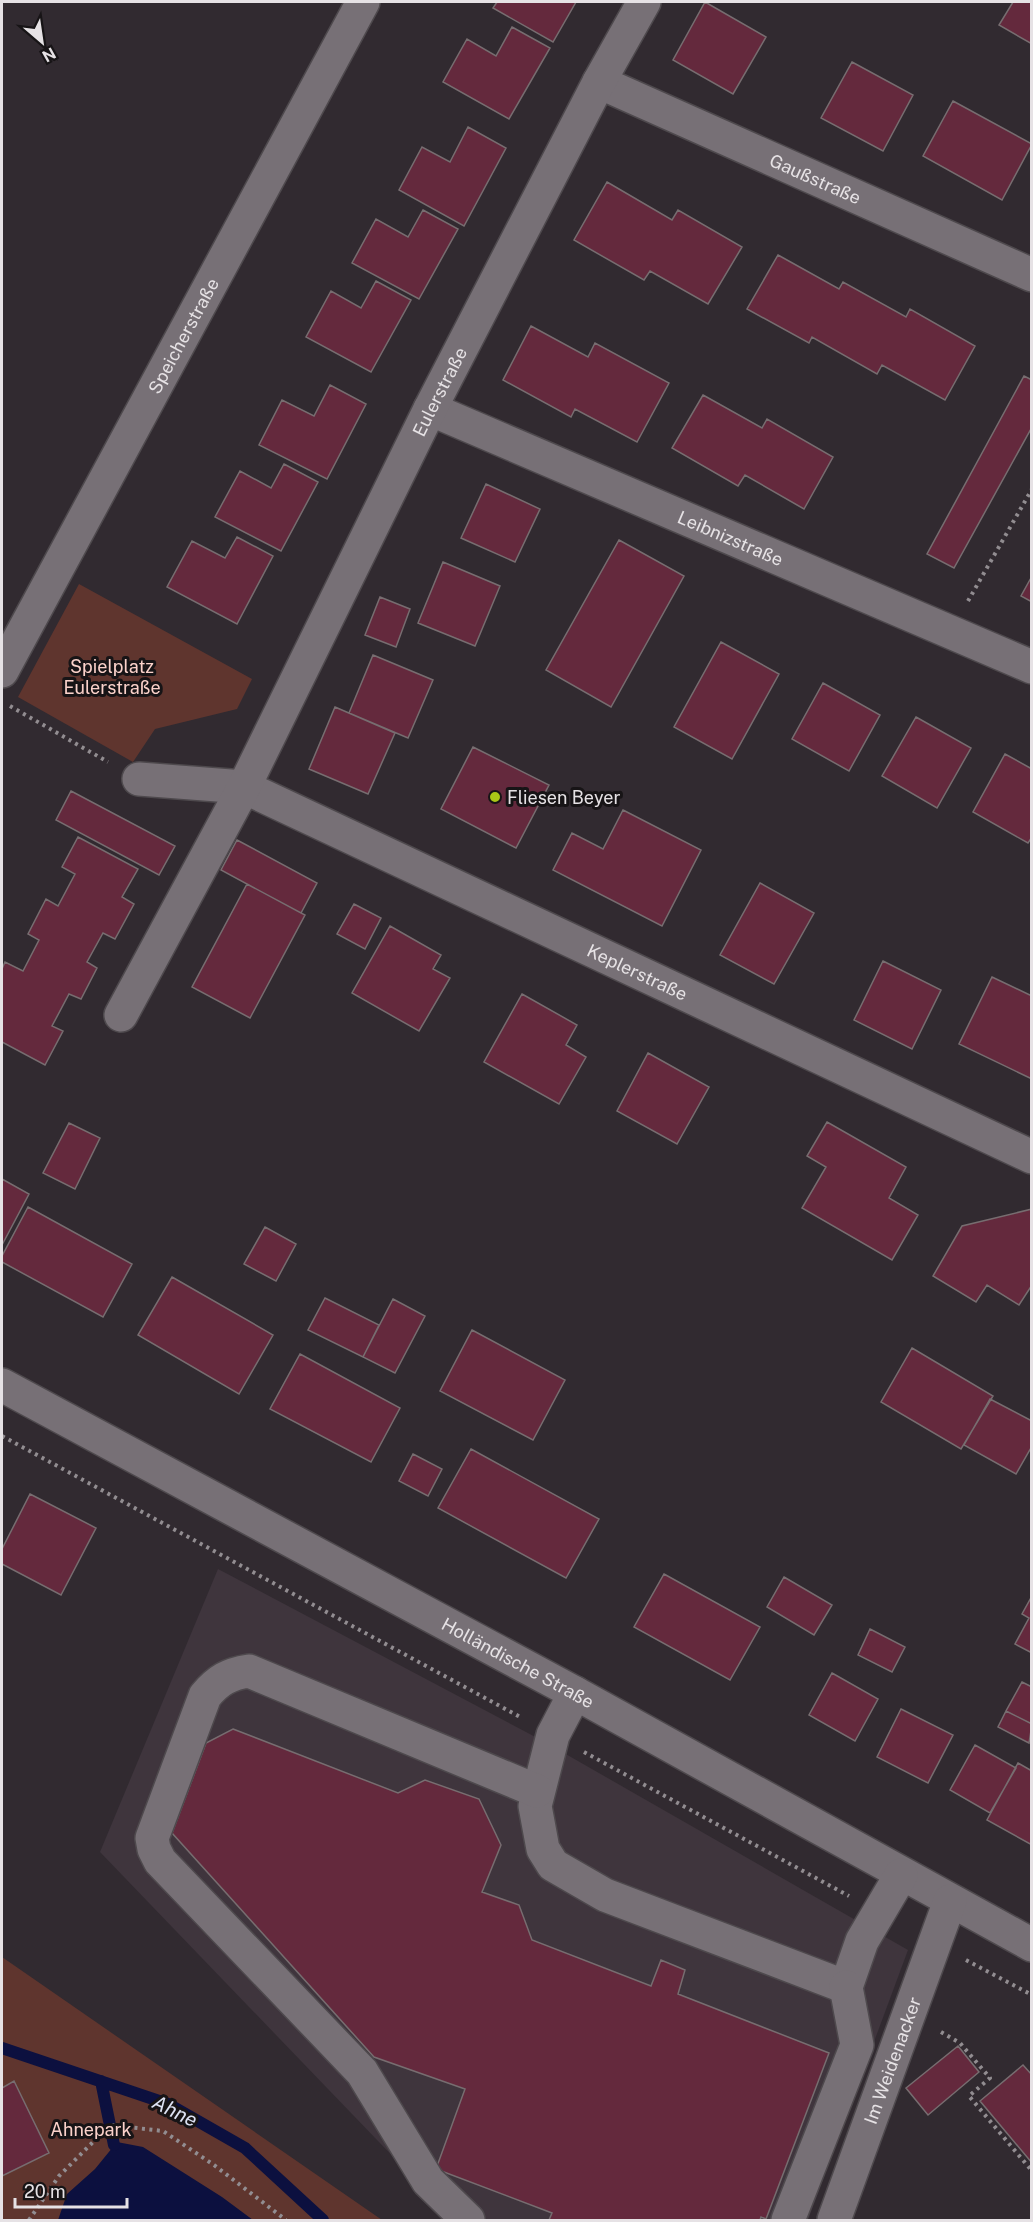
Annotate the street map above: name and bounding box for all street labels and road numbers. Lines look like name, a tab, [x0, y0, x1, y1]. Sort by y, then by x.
street label: Gaußstraße	[767, 149, 864, 208]
street label: Speicherstraße	[143, 274, 223, 397]
street label: Eulerstraße	[408, 344, 471, 440]
street label: Leibnizstraße	[675, 506, 786, 570]
street label: Keplerstraße	[584, 939, 691, 1004]
street label: Holländische Straße	[438, 1613, 598, 1712]
street label: Im Weidenacker	[859, 1994, 925, 2127]

